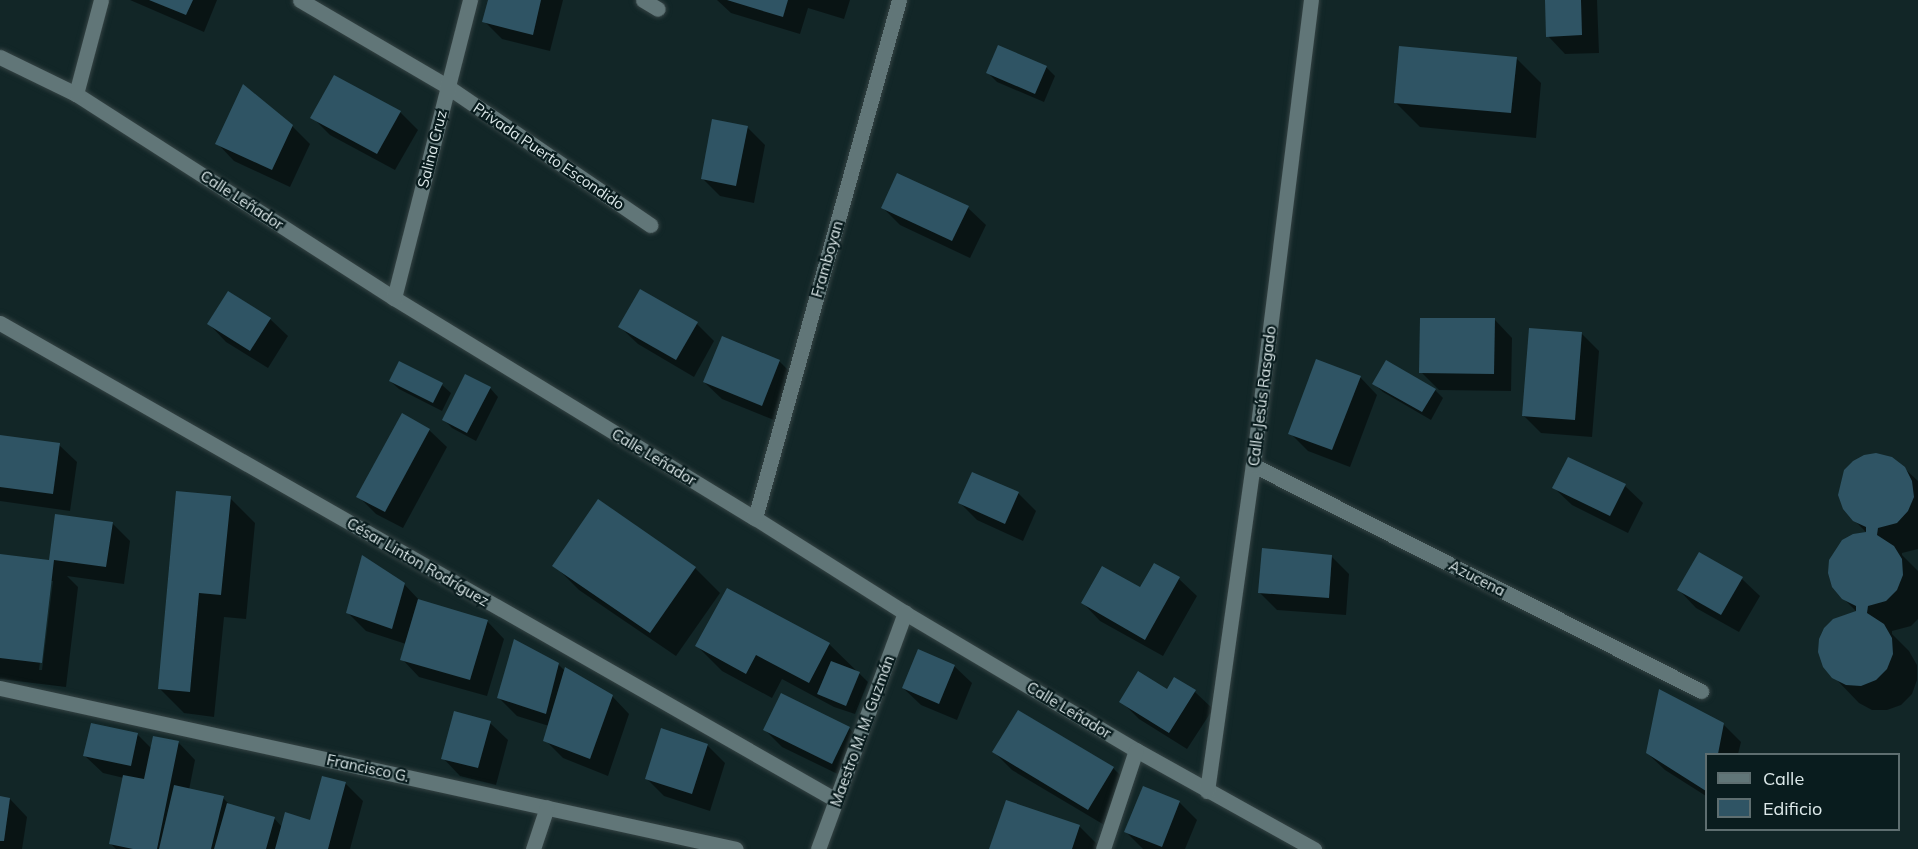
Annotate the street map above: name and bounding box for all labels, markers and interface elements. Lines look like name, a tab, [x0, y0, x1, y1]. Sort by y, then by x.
street label: Privada Puerto Escondido	[470, 99, 628, 213]
street label: Salina Cruz	[414, 108, 450, 190]
street label: Calle Leñador	[197, 167, 287, 233]
street label: Framboyan	[807, 219, 847, 299]
street label: Calle Jesús Rasgado	[1244, 325, 1280, 467]
street label: Calle Leñador	[609, 425, 699, 489]
street label: César Linton Rodríguez	[344, 514, 492, 610]
street label: Azucena	[1446, 556, 1508, 600]
street label: Maestro M. M. Guzmán	[826, 653, 898, 809]
street label: Calle Leñador	[1024, 678, 1114, 742]
street label: Francisco G.	[325, 750, 411, 786]
legend	[1705, 753, 1900, 831]
text: Calle	[1763, 767, 1804, 790]
text: Edificio	[1763, 797, 1822, 820]

